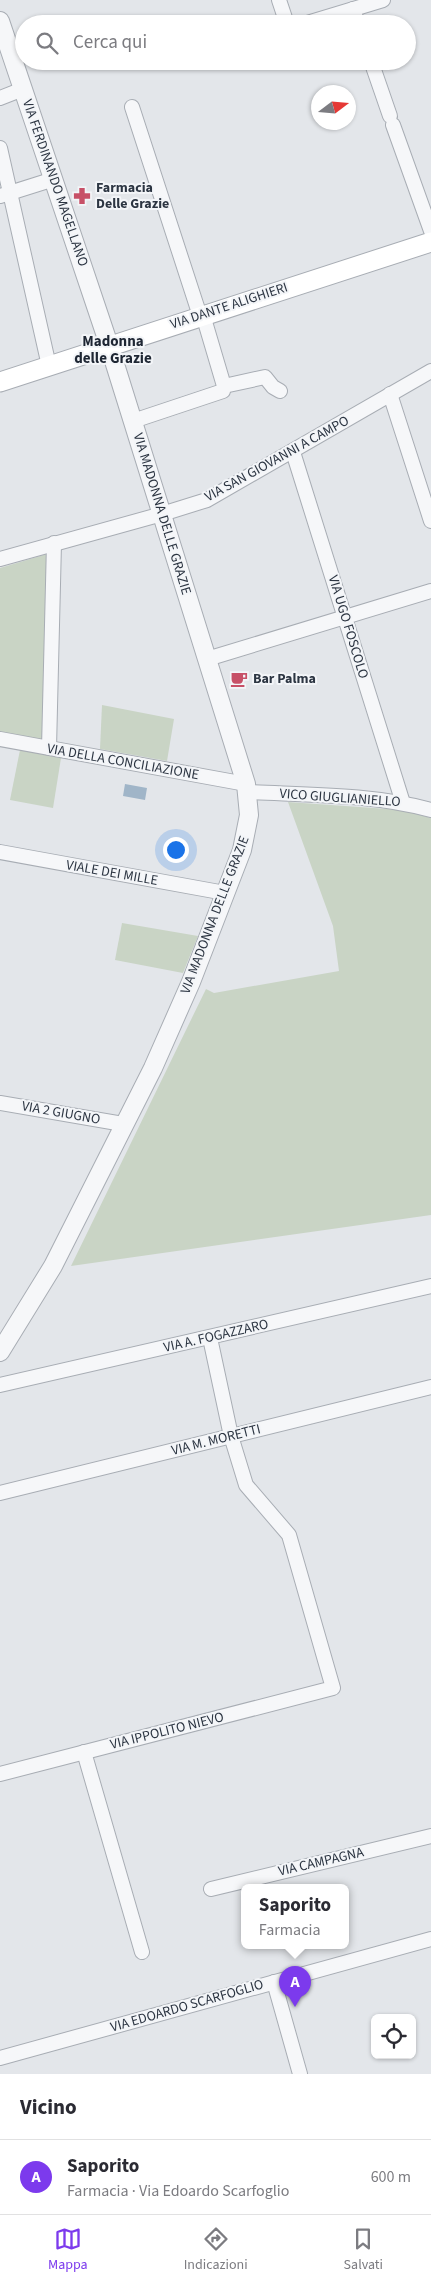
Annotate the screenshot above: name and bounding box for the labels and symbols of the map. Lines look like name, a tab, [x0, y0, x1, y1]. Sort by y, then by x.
north arrow	[311, 85, 356, 130]
street label: VIA FERDINANDO MAGELLANO	[17, 97, 93, 269]
place label: Farmacia Delle Grazie	[96, 178, 169, 214]
pharmacy icon: Farmacia Delle Grazie	[72, 186, 92, 206]
street label: VIA DANTE ALIGHIERI	[168, 278, 290, 334]
district label: Madonna delle Grazie	[74, 331, 152, 369]
street label: VIA SAN GIOVANNI A CAMPO	[201, 411, 353, 507]
street label: VIA MADONNA DELLE GRAZIE	[128, 431, 196, 597]
street label: VIA UGO FOSCOLO	[323, 573, 373, 681]
cafe icon: Bar Palma	[229, 669, 249, 689]
place label: Bar Palma	[253, 669, 316, 689]
street label: VIA DELLA CONCILIAZIONE	[45, 739, 201, 785]
street label: VICO GIUGLIANIELLO	[279, 784, 401, 812]
street label: VIA MADONNA DELLE GRAZIE	[176, 833, 254, 997]
your location	[163, 837, 189, 863]
street label: VIALE DEI MILLE	[65, 855, 159, 891]
street label: VIA 2 GIUGNO	[20, 1096, 102, 1130]
street label: VIA A. FOGAZZARO	[162, 1314, 270, 1358]
street label: VIA M. MORETTI	[169, 1419, 263, 1461]
street label: VIA IPPOLITO NIEVO	[108, 1707, 226, 1755]
street label: VIA CAMPAGNA	[276, 1842, 366, 1882]
pin: A	[279, 1966, 311, 2007]
street label: VIA EDOARDO SCARFOGLIO	[108, 1975, 266, 2037]

